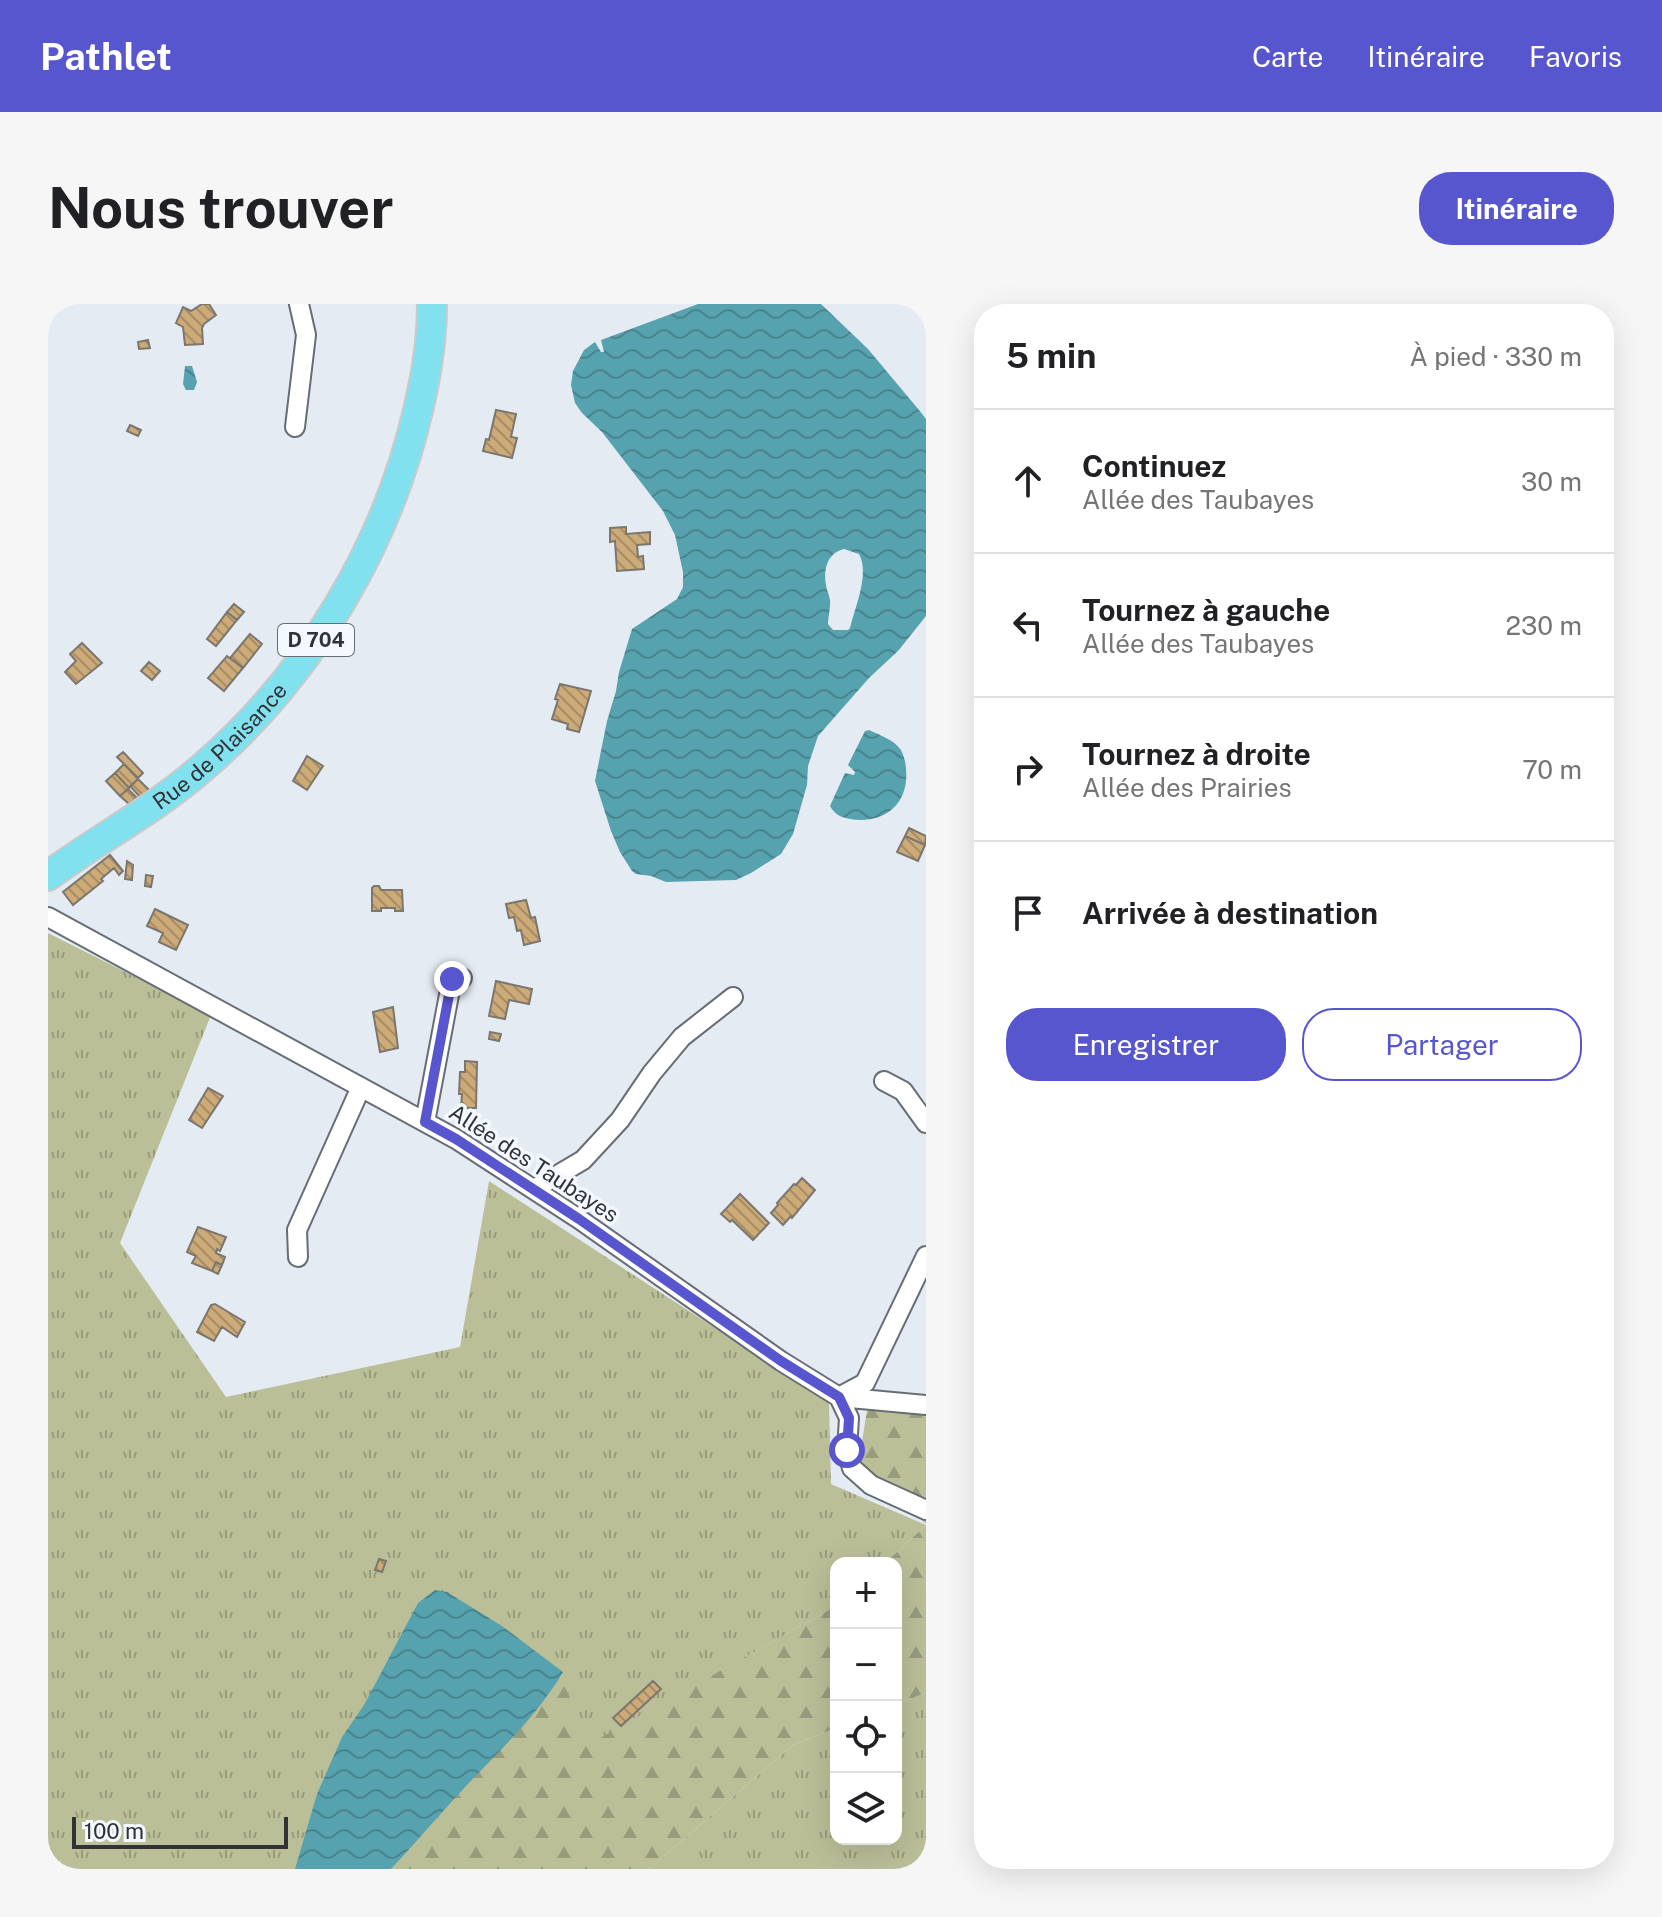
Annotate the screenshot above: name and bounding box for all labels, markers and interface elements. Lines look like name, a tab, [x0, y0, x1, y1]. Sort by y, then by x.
text: Pathlet	[40, 34, 172, 79]
text: Carte	[1252, 40, 1323, 73]
text: Itinéraire	[1367, 40, 1485, 73]
text: Favoris	[1529, 40, 1622, 73]
button: Itinéraire	[1419, 172, 1614, 245]
text: Nous trouver	[48, 175, 393, 241]
text: 5 min	[1006, 336, 1096, 376]
text: À pied · 330 m	[1409, 341, 1582, 372]
text: Continuez	[1082, 448, 1226, 484]
icon: ahead	[1006, 459, 1050, 503]
text: 30 m	[1521, 466, 1582, 497]
text: Allée des Taubayes	[1082, 484, 1314, 515]
text: Tournez à gauche	[1082, 592, 1330, 628]
icon: left	[1006, 603, 1050, 647]
text: 230 m	[1506, 610, 1582, 641]
road number: D 704	[278, 624, 354, 656]
text: Allée des Taubayes	[1082, 628, 1314, 659]
street label: Rue de Plaisance	[148, 677, 292, 815]
text: Tournez à droite	[1082, 736, 1311, 772]
icon: right	[1006, 747, 1050, 791]
text: 70 m	[1522, 754, 1582, 785]
text: Allée des Prairies	[1082, 772, 1292, 803]
icon: arrive	[1006, 891, 1050, 935]
text: Arrivée à destination	[1082, 895, 1378, 931]
route end	[434, 961, 470, 997]
button: Enregistrer	[1006, 1008, 1286, 1081]
button: Partager	[1302, 1008, 1582, 1081]
street label: Allée des Taubayes	[445, 1099, 623, 1227]
route start	[829, 1432, 865, 1468]
map controls	[830, 1557, 902, 1845]
button: +	[830, 1557, 902, 1629]
button: −	[830, 1629, 902, 1701]
button: locate	[830, 1701, 902, 1773]
button: layers	[830, 1773, 902, 1845]
scale bar	[72, 1813, 288, 1849]
text: 100 m	[84, 1818, 144, 1844]

